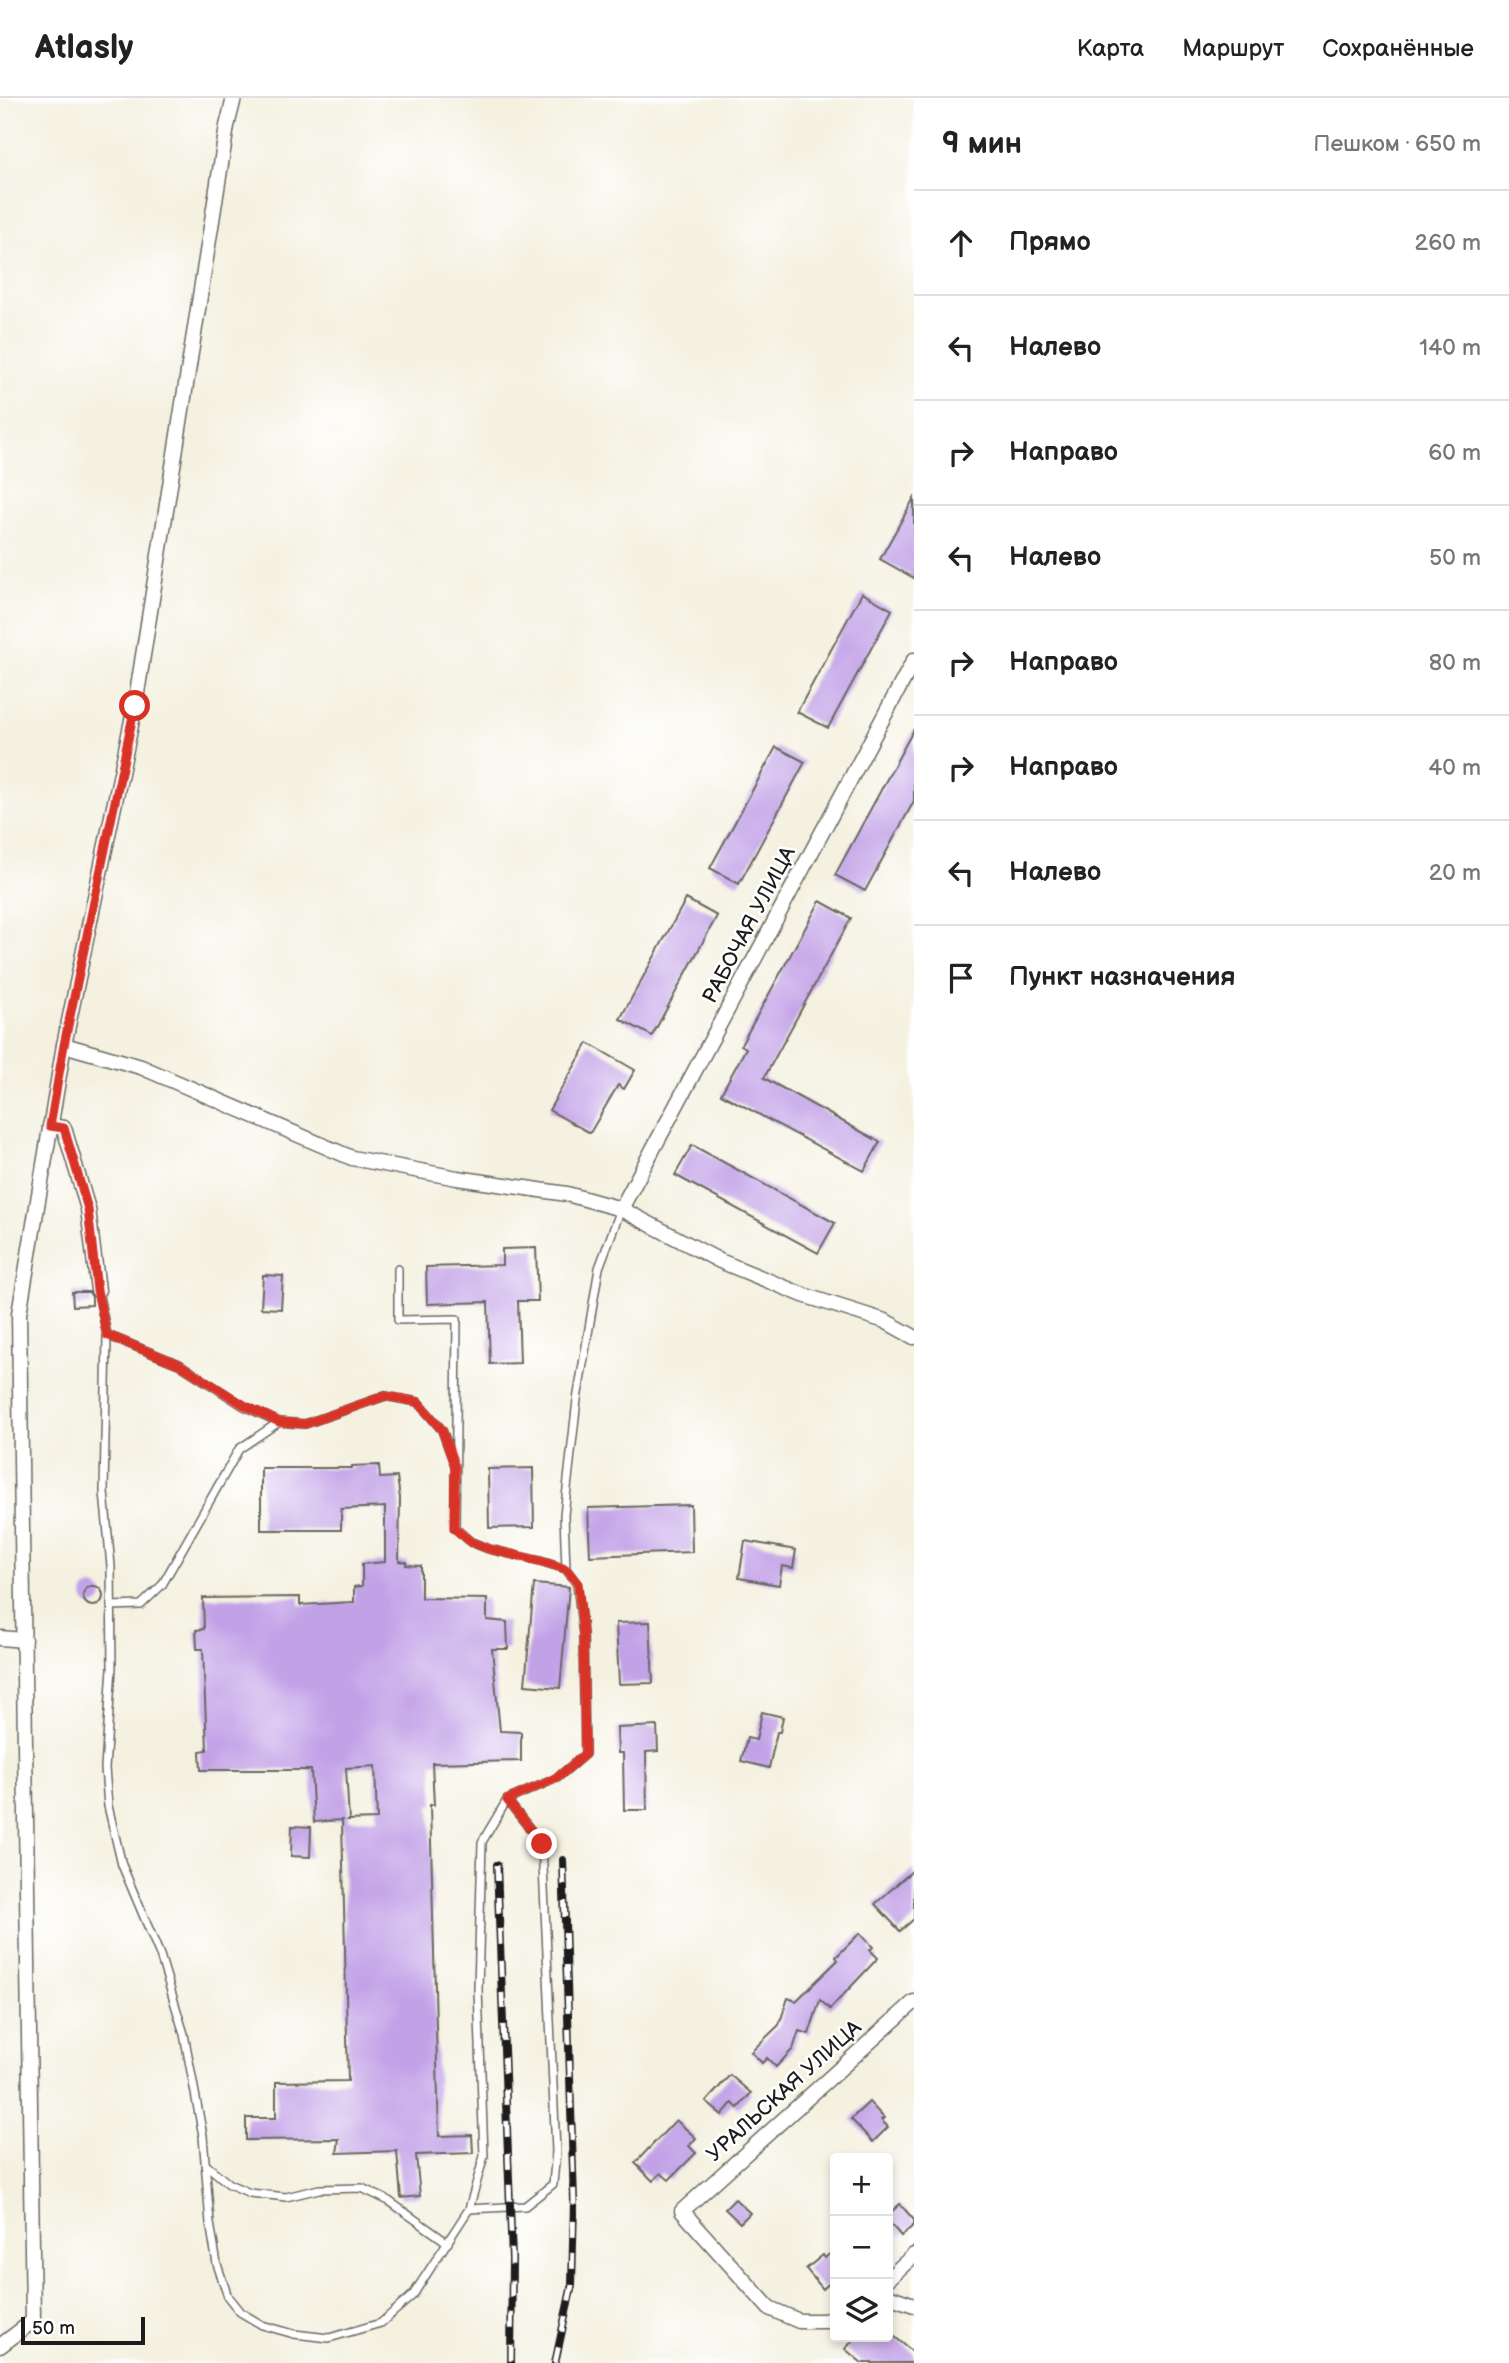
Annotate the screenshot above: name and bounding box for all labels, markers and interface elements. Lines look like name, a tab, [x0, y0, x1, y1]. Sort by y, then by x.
text: Atlasly	[35, 28, 133, 68]
text: Карта	[1077, 34, 1144, 63]
text: Маршрут	[1182, 34, 1284, 63]
text: Сохранённые	[1322, 34, 1474, 63]
text: 9 мин	[942, 126, 1022, 162]
text: Пешком · 650 m	[1313, 130, 1481, 158]
icon: ahead	[942, 224, 980, 262]
text: Прямо	[1009, 227, 1091, 258]
text: 260 m	[1415, 229, 1481, 257]
icon: left	[942, 329, 980, 367]
text: Налево	[1009, 332, 1101, 363]
text: 140 m	[1419, 334, 1481, 362]
icon: right	[942, 434, 980, 472]
text: Направо	[1009, 437, 1118, 468]
text: 60 m	[1428, 439, 1481, 467]
icon: left	[942, 539, 980, 577]
text: Налево	[1009, 542, 1101, 573]
text: 50 m	[1429, 544, 1481, 572]
icon: right	[942, 644, 980, 682]
text: Направо	[1009, 647, 1118, 678]
text: 80 m	[1429, 649, 1481, 677]
route start	[119, 690, 150, 721]
icon: right	[942, 749, 980, 787]
text: Направо	[1009, 752, 1118, 783]
text: 40 m	[1428, 754, 1481, 782]
street label: РАБОЧАЯ УЛИЦА	[697, 842, 801, 1008]
icon: left	[942, 854, 980, 892]
text: Налево	[1009, 857, 1101, 888]
text: 20 m	[1429, 859, 1481, 887]
icon: arrive	[942, 959, 980, 997]
text: Пункт назначения	[1009, 962, 1235, 993]
route end	[526, 1828, 557, 1859]
street label: УРАЛЬСКАЯ УЛИЦА	[702, 2015, 867, 2167]
map controls	[830, 2153, 893, 2342]
button: +	[830, 2153, 893, 2216]
button: −	[830, 2216, 893, 2279]
button: layers	[830, 2279, 893, 2342]
scale bar	[21, 2314, 145, 2346]
text: 50 m	[32, 2317, 75, 2340]

